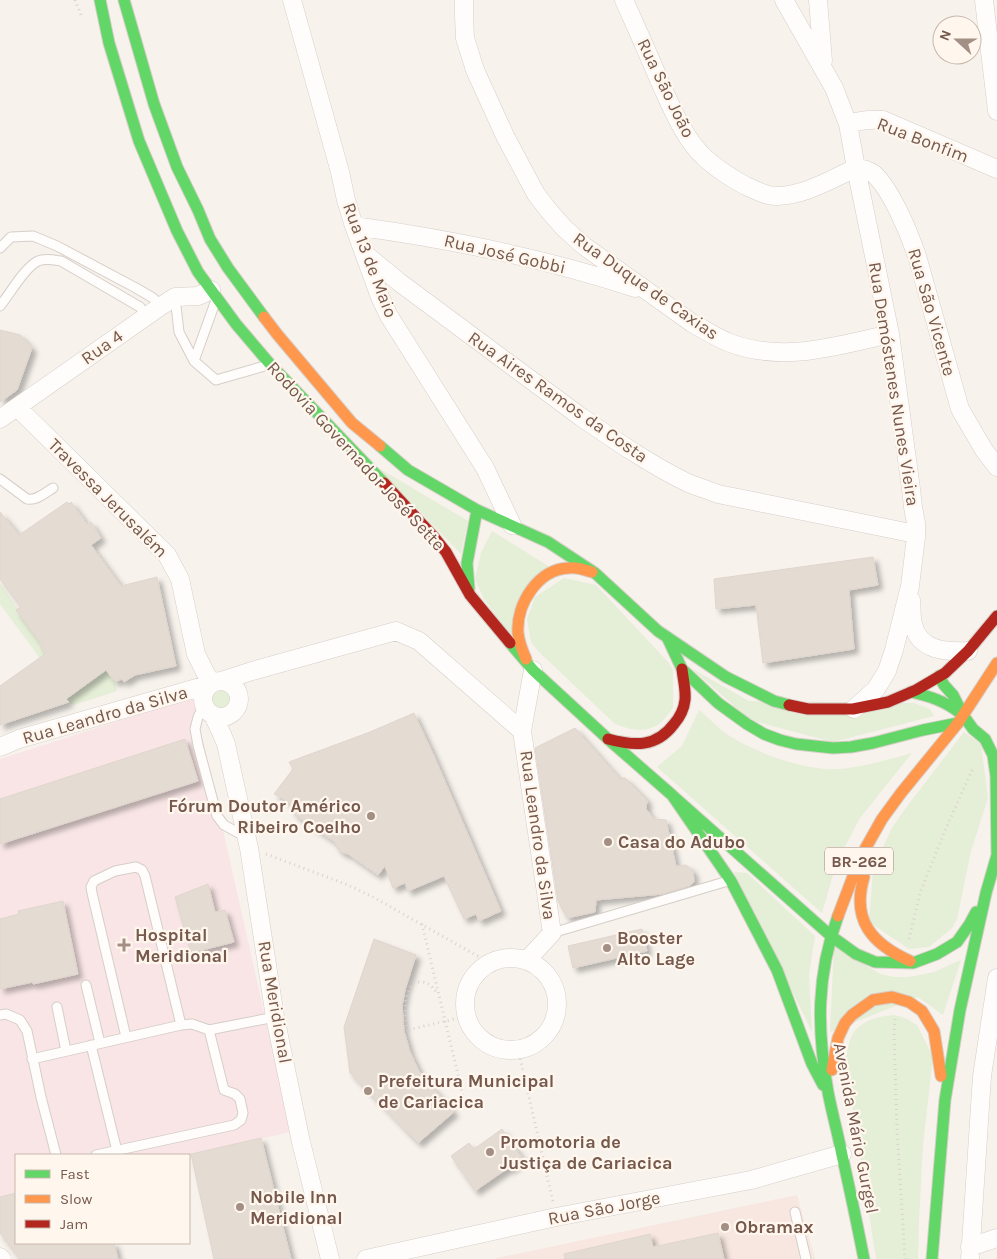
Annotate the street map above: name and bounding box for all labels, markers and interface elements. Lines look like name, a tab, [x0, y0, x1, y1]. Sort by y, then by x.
north arrow	[932, 15, 982, 65]
text: N	[936, 28, 955, 43]
street label: Rua São João	[632, 35, 700, 141]
street label: Rua Bonfim	[874, 112, 972, 168]
street label: Rua 13 de Maio	[338, 199, 402, 321]
street label: Rua Duque de Caxias	[569, 227, 723, 345]
street label: Rua José Gobbi	[442, 229, 568, 279]
street label: Rua São Vicente	[903, 246, 961, 378]
street label: Rua Demóstenes Nunes Vieira	[864, 260, 924, 508]
street label: Rua 4	[77, 325, 127, 369]
street label: Rua Aires Ramos da Costa	[464, 326, 652, 468]
street label: Rodovia Governador José Sette	[262, 357, 450, 555]
street label: Travessa Jerusalém	[44, 434, 172, 562]
street label: Rua Leandro da Silva	[20, 681, 190, 749]
street label: Rua Leandro da Silva	[515, 749, 561, 921]
place label: Fórum Doutor Américo Ribeiro Coelho	[168, 795, 361, 838]
marker: Fórum Doutor Américo Ribeiro Coelho	[365, 810, 377, 822]
place label: Casa do Adubo	[618, 831, 745, 853]
marker: Casa do Adubo	[602, 836, 614, 848]
road number: BR-262	[825, 848, 893, 874]
place label: Hospital Meridional	[135, 924, 228, 967]
place label: Booster Alto Lage	[617, 927, 695, 970]
marker: Hospital Meridional	[117, 938, 131, 952]
street label: Rua Meridional	[253, 939, 297, 1065]
marker: Booster Alto Lage	[601, 942, 613, 954]
street label: Avenida Mário Gurgel	[829, 1041, 883, 1215]
place label: Prefeitura Municipal de Cariacica	[378, 1070, 554, 1113]
marker: Prefeitura Municipal de Cariacica	[362, 1085, 374, 1097]
place label: Promotoria de Justiça de Cariacica	[500, 1131, 672, 1174]
marker: Promotoria de Justiça de Cariacica	[484, 1146, 496, 1158]
legend	[15, 1154, 190, 1244]
text: Fast	[60, 1165, 90, 1183]
place label: Nobile Inn Meridional	[250, 1186, 343, 1229]
street label: Rua São Jorge	[546, 1186, 662, 1230]
text: Slow	[60, 1190, 92, 1208]
marker: Nobile Inn Meridional	[234, 1201, 246, 1213]
text: Jam	[60, 1215, 88, 1233]
place label: Obramax	[735, 1216, 814, 1238]
marker: Obramax	[719, 1221, 731, 1233]

